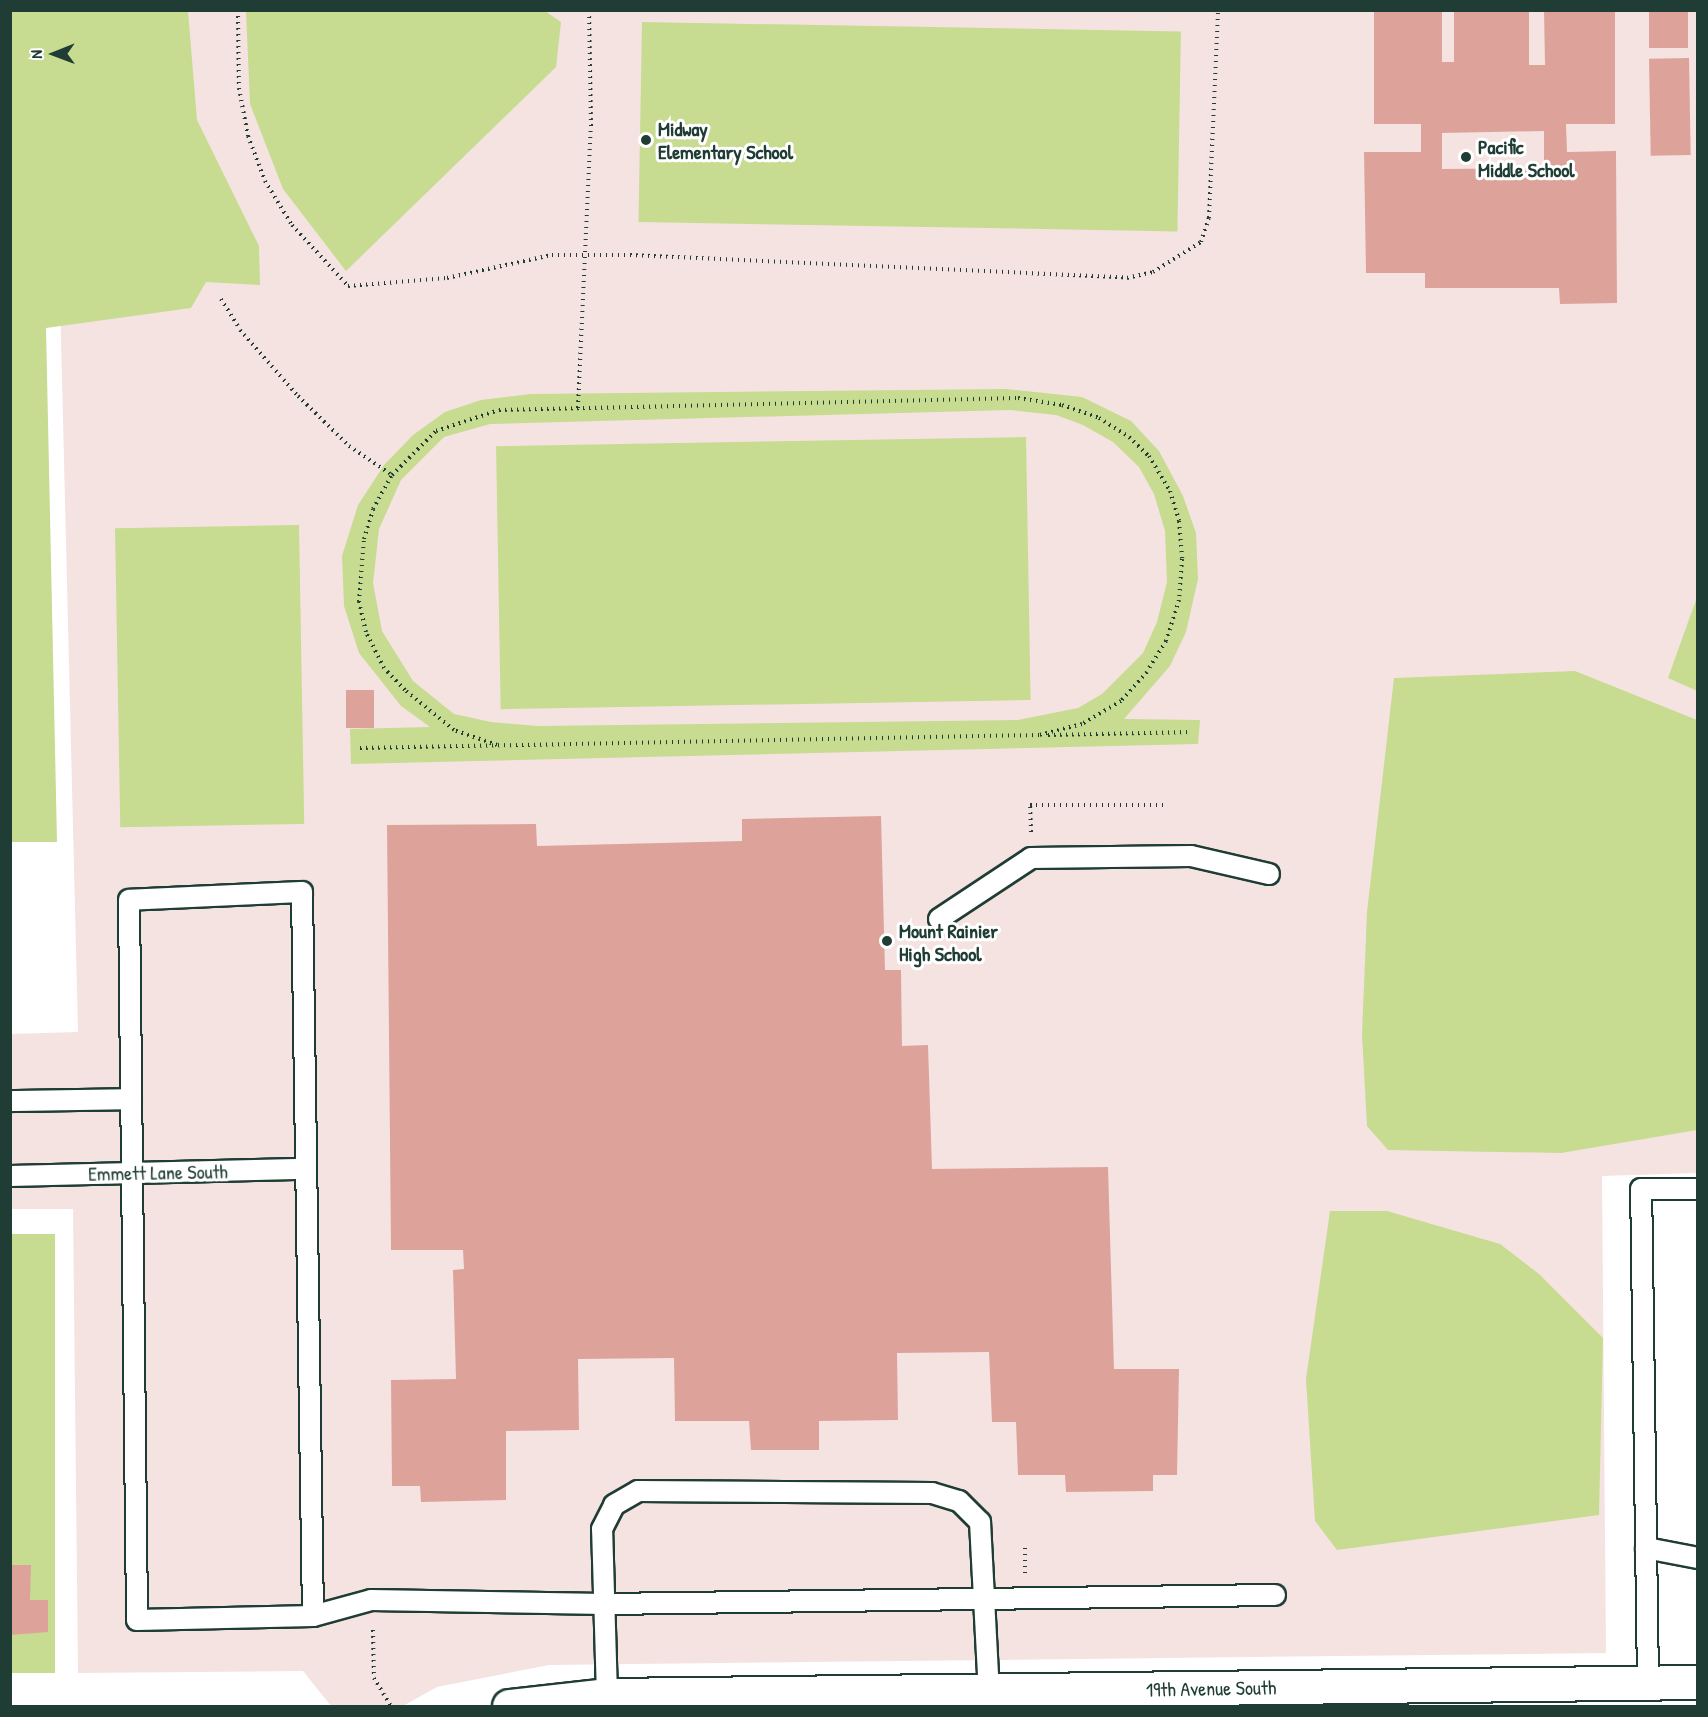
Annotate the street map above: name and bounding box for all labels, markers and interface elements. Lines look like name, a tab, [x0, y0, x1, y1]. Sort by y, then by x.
north arrow	[24, 24, 84, 84]
text: N	[25, 50, 47, 59]
place label: Midway Elementary School	[658, 116, 793, 163]
marker: Midway Elementary School	[639, 133, 653, 147]
place label: Pacific Middle School	[1478, 134, 1575, 181]
marker: Pacific Middle School	[1459, 150, 1473, 164]
place label: Mount Rainier High School	[899, 918, 998, 965]
marker: Mount Rainier High School	[880, 934, 894, 948]
street label: Emmett Lane South	[88, 1159, 228, 1185]
street label: 19th Avenue South	[1146, 1675, 1276, 1701]

